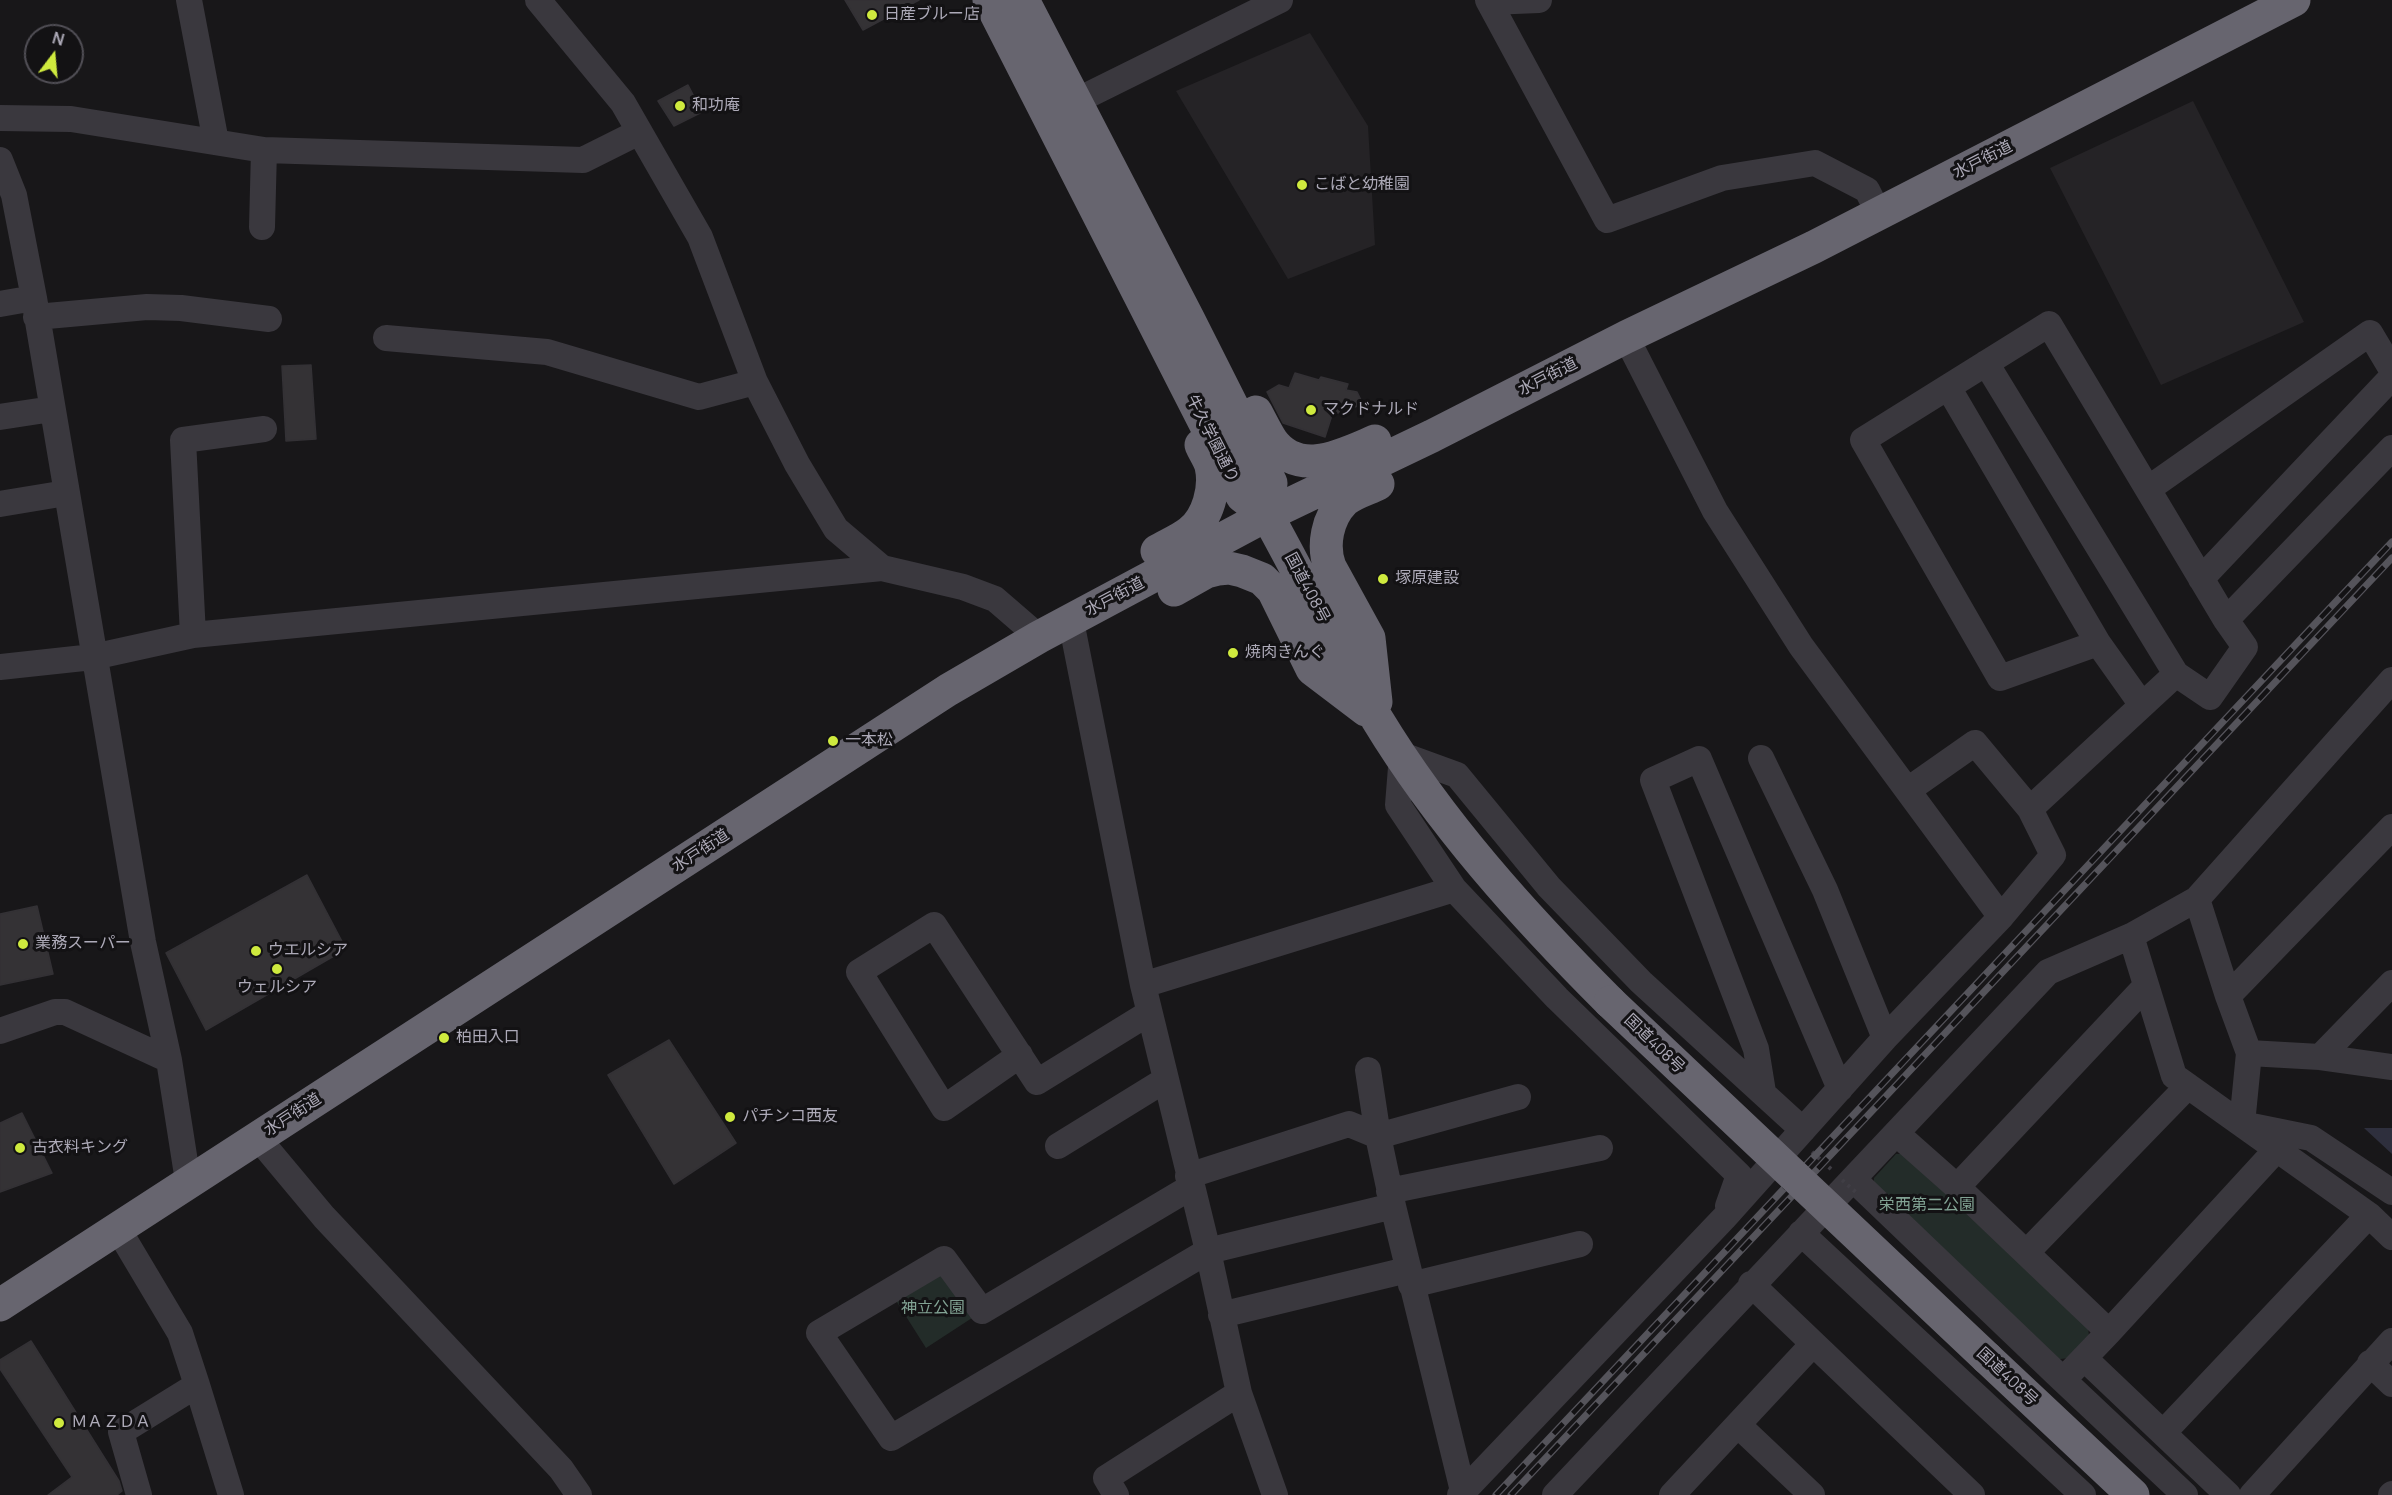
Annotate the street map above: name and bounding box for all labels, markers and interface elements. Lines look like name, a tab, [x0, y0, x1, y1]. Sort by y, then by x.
place label: 日産ブルー店	[884, 5, 980, 25]
marker: 日産ブルー店	[865, 8, 879, 22]
north arrow	[24, 24, 84, 84]
text: N	[50, 26, 67, 51]
place label: 和功庵	[692, 96, 740, 116]
marker: 和功庵	[673, 99, 687, 113]
street label: 水戸街道	[1950, 137, 2016, 183]
place label: こばと幼稚園	[1314, 175, 1410, 195]
marker: こばと幼稚園	[1295, 178, 1309, 192]
street label: 水戸街道	[1515, 354, 1581, 400]
street label: 牛久学園通り	[1182, 392, 1242, 486]
place label: マクドナルド	[1323, 400, 1419, 420]
marker: マクドナルド	[1304, 403, 1318, 417]
street label: 国道408号	[1281, 550, 1333, 626]
place label: 塚原建設	[1395, 569, 1459, 589]
marker: 塚原建設	[1376, 572, 1390, 586]
street label: 水戸街道	[1082, 574, 1148, 620]
place label: 焼肉きんぐ	[1245, 643, 1325, 663]
marker: 焼肉きんぐ	[1226, 646, 1240, 660]
place label: 一本松	[845, 731, 893, 751]
marker: 一本松	[826, 734, 840, 748]
street label: 水戸街道	[669, 826, 733, 876]
place label: 業務スーパー	[35, 934, 131, 954]
marker: 業務スーパー	[16, 937, 30, 951]
place label: ウエルシア	[268, 941, 348, 961]
marker: ウエルシア	[249, 944, 263, 958]
marker: ウェルシア	[270, 962, 284, 976]
place label: ウェルシア	[237, 978, 317, 998]
street label: 国道408号	[1620, 1011, 1688, 1077]
place label: 柏田入口	[456, 1028, 520, 1048]
marker: 柏田入口	[437, 1031, 451, 1045]
street label: 水戸街道	[261, 1090, 325, 1140]
place label: パチンコ西友	[742, 1107, 838, 1127]
marker: パチンコ西友	[723, 1110, 737, 1124]
place label: 古衣料キング	[32, 1138, 128, 1158]
marker: 古衣料キング	[13, 1141, 27, 1155]
park label: 栄西第二公園	[1879, 1196, 1975, 1216]
park label: 神立公園	[901, 1299, 965, 1319]
street label: 国道408号	[1972, 1344, 2042, 1410]
place label: ＭＡＺＤＡ	[71, 1413, 151, 1433]
marker: ＭＡＺＤＡ	[52, 1416, 66, 1430]

